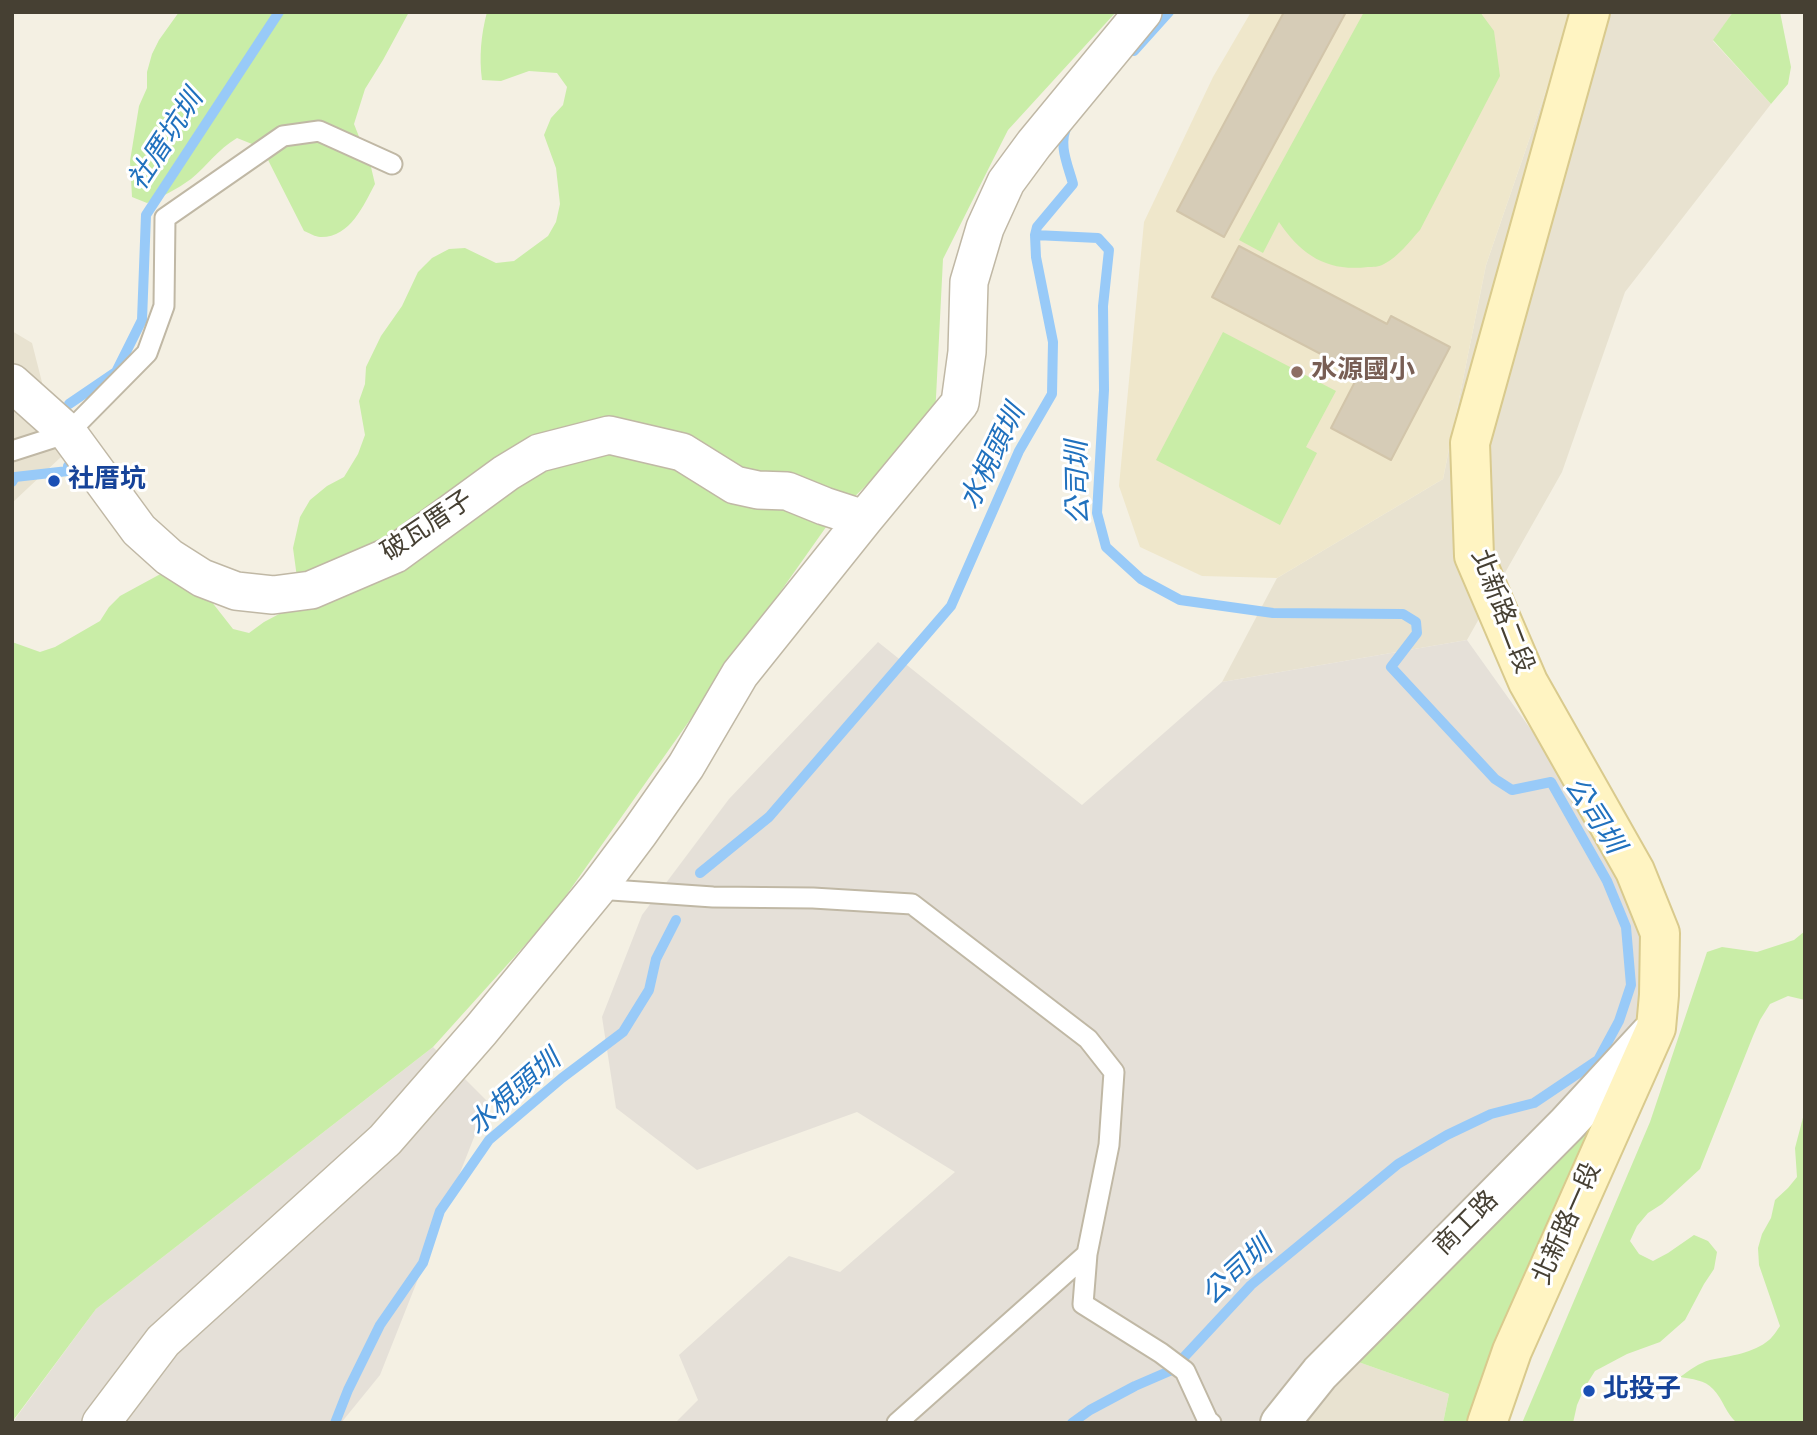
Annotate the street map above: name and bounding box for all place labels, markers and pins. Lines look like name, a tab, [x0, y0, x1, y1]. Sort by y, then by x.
place label: 水源國小	[1311, 356, 1415, 388]
marker: 水源國小	[1289, 364, 1305, 380]
place label: 社厝坑	[68, 465, 146, 497]
marker: 社厝坑	[46, 473, 62, 489]
place label: 北投子	[1603, 1375, 1681, 1407]
marker: 北投子	[1581, 1383, 1597, 1399]

